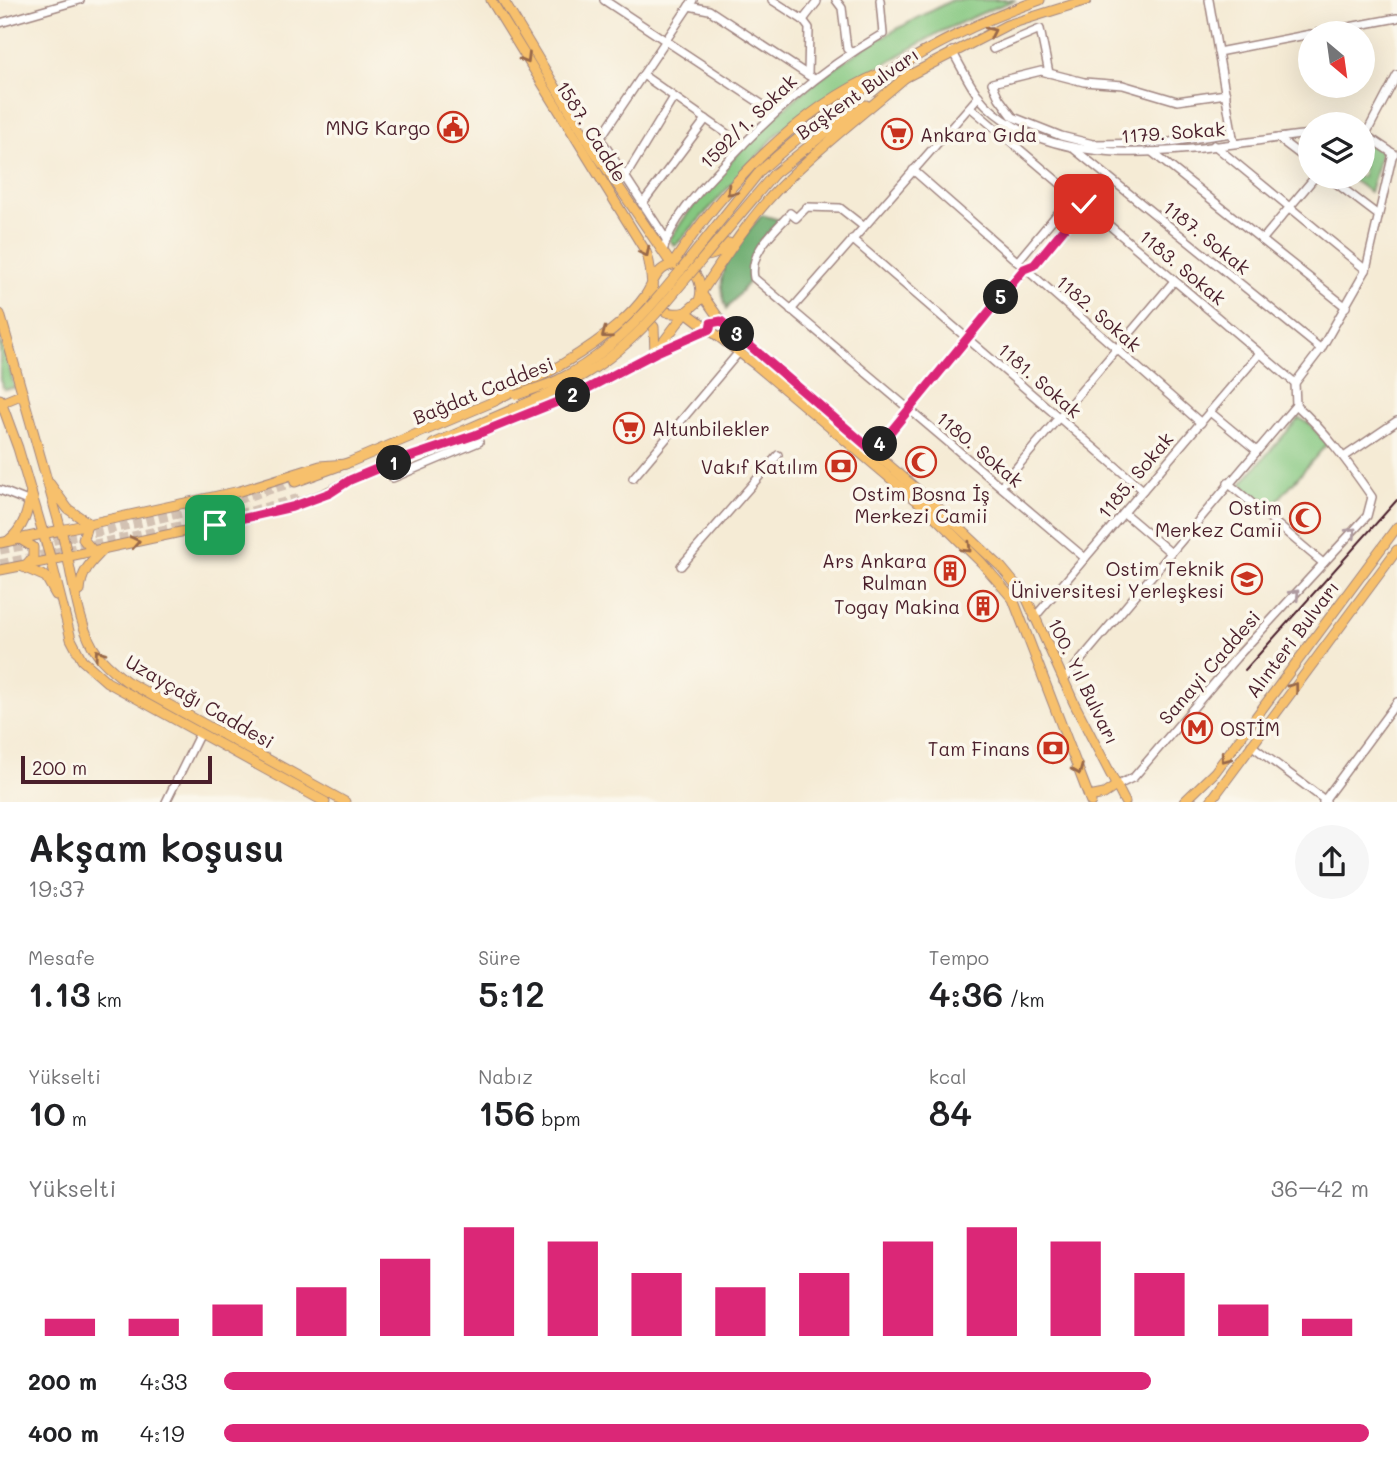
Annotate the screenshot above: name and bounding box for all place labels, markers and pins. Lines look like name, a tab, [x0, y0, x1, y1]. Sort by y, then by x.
public building icon: MNG Kargo	[436, 110, 470, 144]
place label: MNG Kargo	[325, 115, 430, 140]
supermarket icon: Ankara Gıda	[880, 117, 914, 151]
place label: Ankara Gıda	[920, 122, 1037, 147]
pin	[1054, 174, 1114, 234]
pin: 5	[984, 280, 1018, 314]
pin: 3	[720, 316, 754, 352]
pin: 2	[556, 378, 590, 412]
supermarket icon: Altunbilekler	[612, 411, 646, 445]
place label: Altunbilekler	[652, 416, 770, 441]
pin: 4	[862, 426, 898, 462]
mosque icon: Ostim Bosna İş Merkezi Camii	[904, 445, 938, 479]
pin: 1	[376, 446, 412, 480]
bank icon: Vakıf Katılım	[824, 449, 858, 483]
place label: Vakıf Katılım	[701, 454, 818, 479]
place label: Ostim Bosna İş Merkezi Camii	[852, 481, 990, 528]
pin	[185, 495, 245, 555]
place label: Ostim Merkez Camii	[1155, 495, 1282, 542]
mosque icon: Ostim Merkez Camii	[1288, 501, 1322, 535]
place label: Ars Ankara Rulman	[822, 548, 927, 595]
building icon: Ars Ankara Rulman	[933, 554, 967, 588]
place label: Ostim Teknik Üniversitesi Yerleşkesi	[1011, 556, 1224, 603]
school or university icon: Ostim Teknik Üniversitesi Yerleşkesi	[1230, 562, 1264, 596]
building icon: Togay Makina	[966, 589, 1000, 623]
place label: Togay Makina	[834, 594, 960, 619]
metro station icon: OSTİM	[1180, 711, 1214, 745]
place label: OSTİM	[1220, 716, 1280, 741]
bank icon: Tam Finans	[1036, 731, 1070, 765]
place label: Tam Finans	[928, 736, 1030, 761]

